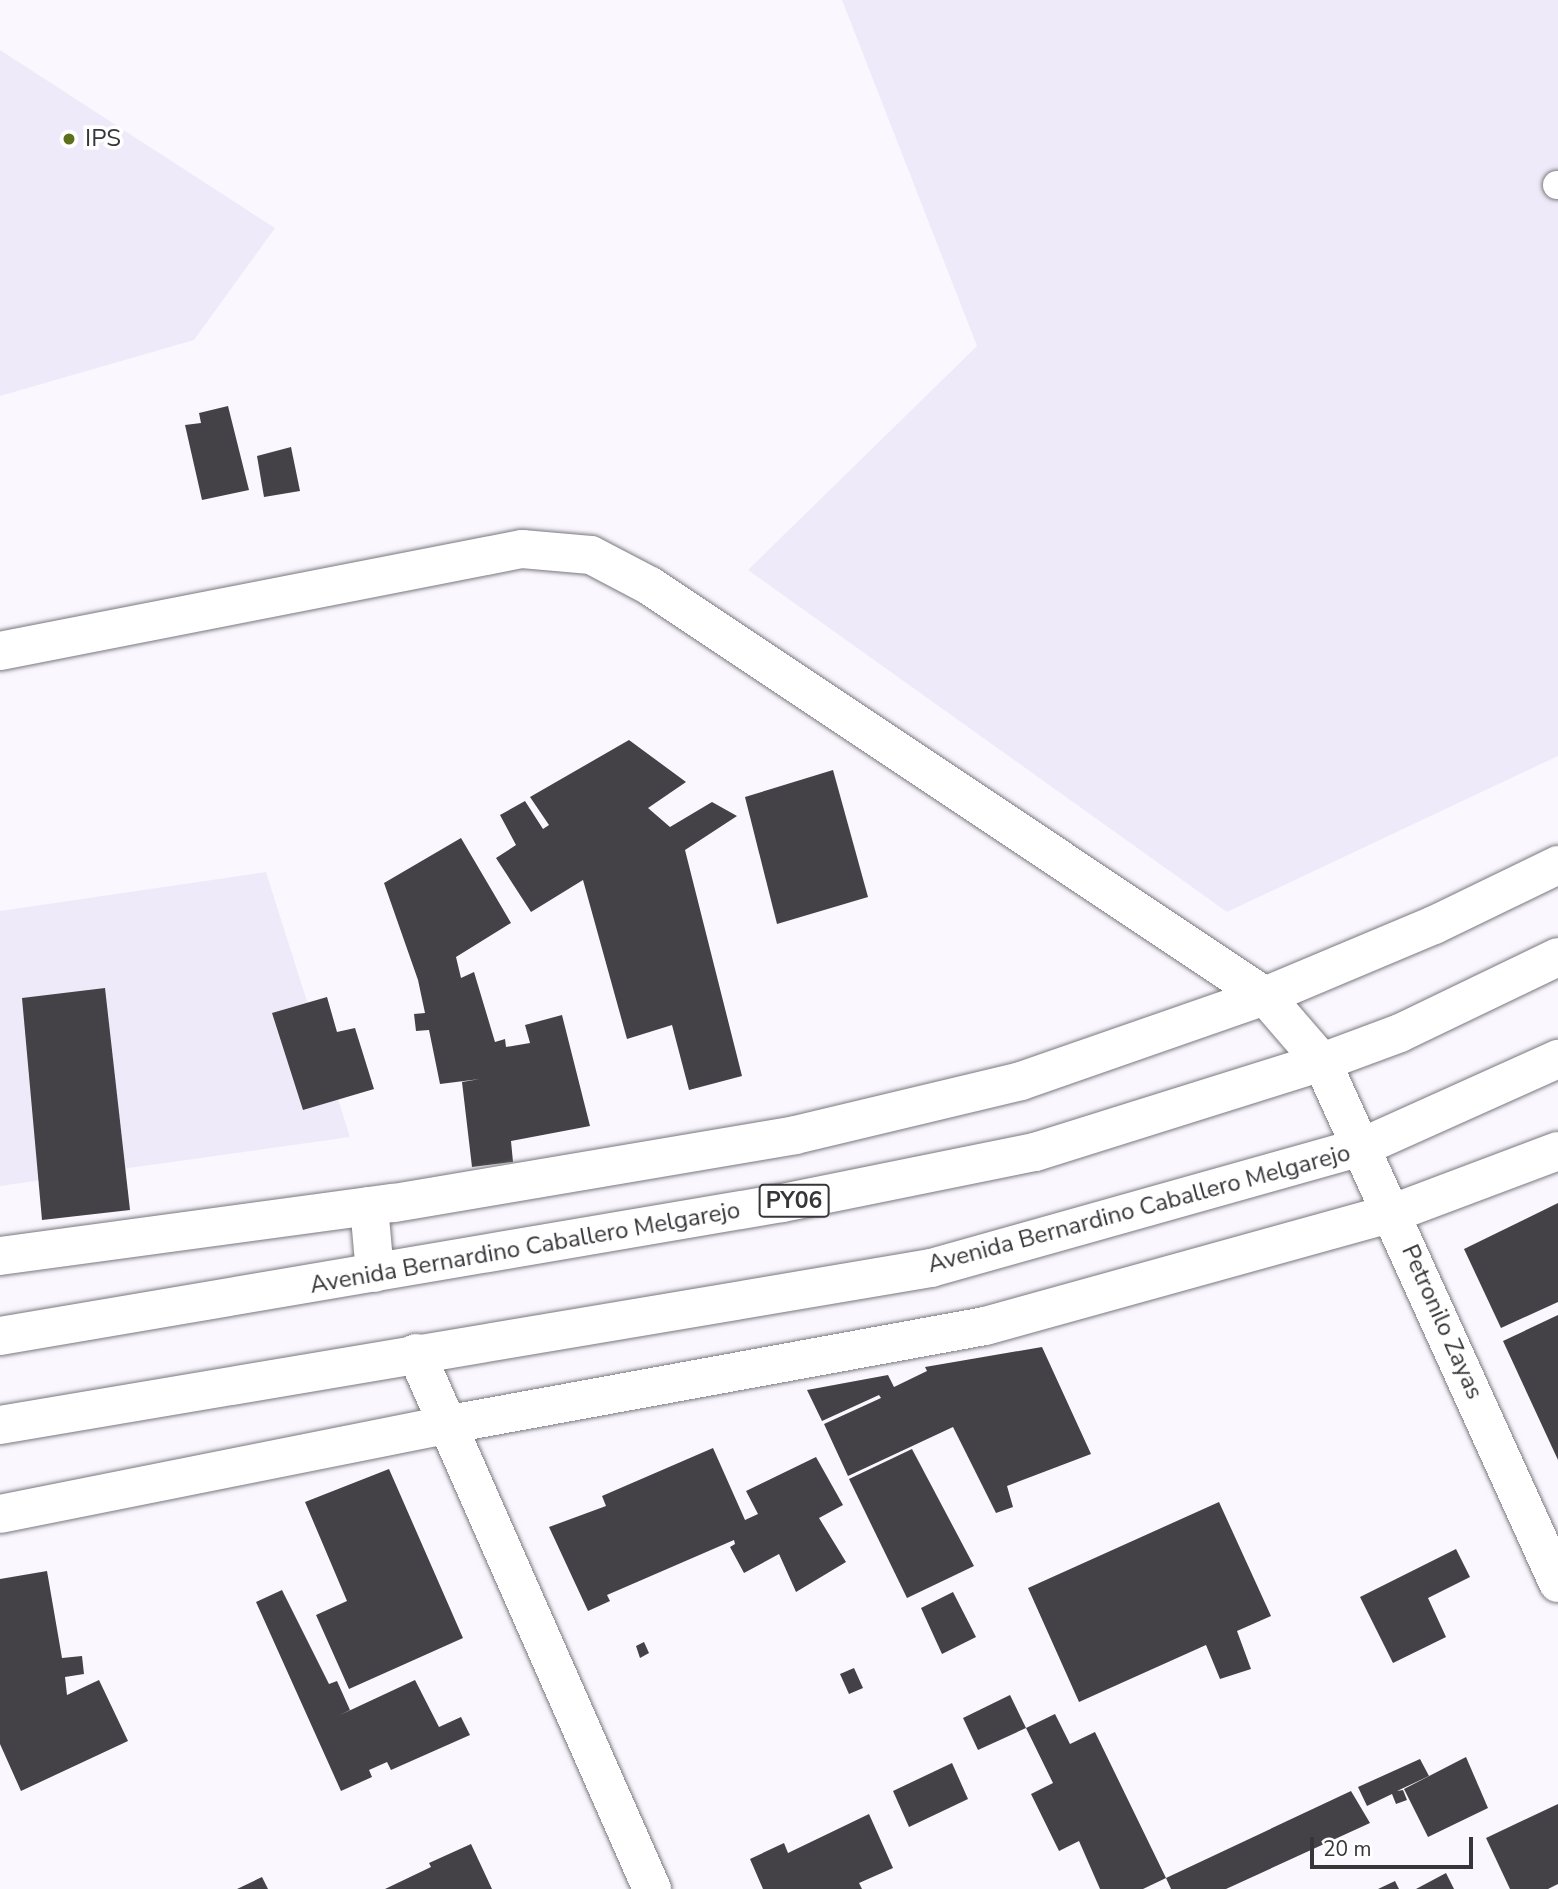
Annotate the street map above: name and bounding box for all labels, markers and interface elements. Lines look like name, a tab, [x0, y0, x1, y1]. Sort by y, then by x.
place label: IPS	[85, 125, 121, 153]
marker: IPS	[59, 129, 79, 149]
street label: Avenida Bernardino Caballero Melgarejo	[925, 1139, 1353, 1279]
road number: PY06	[757, 1182, 831, 1220]
street label: Avenida Bernardino Caballero Melgarejo	[308, 1196, 742, 1300]
street label: Petronilo Zayas	[1395, 1240, 1489, 1404]
scale bar	[1313, 1822, 1476, 1866]
text: 20 m	[1323, 1835, 1372, 1863]

